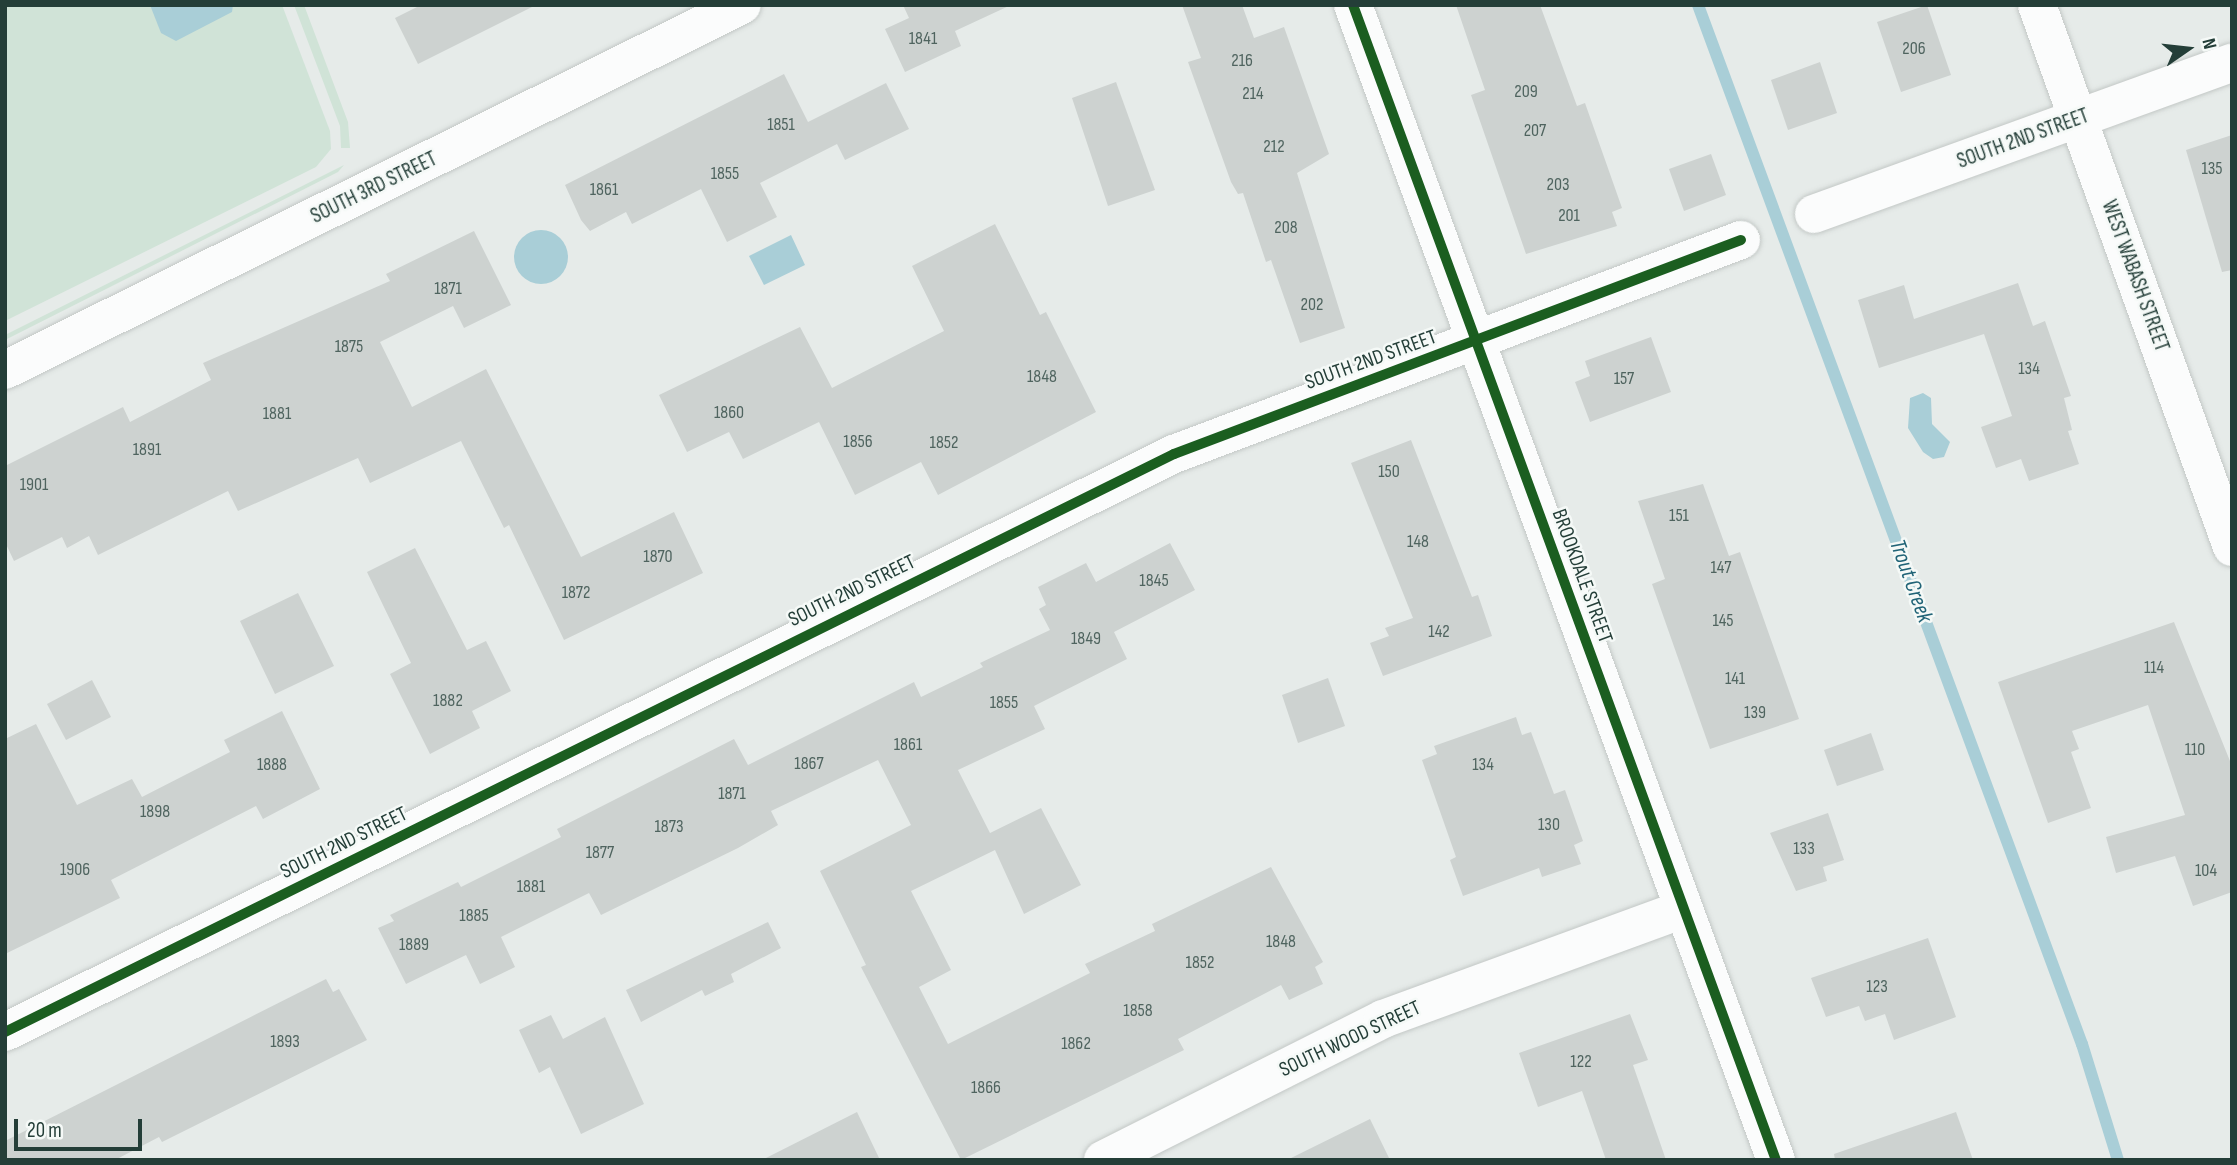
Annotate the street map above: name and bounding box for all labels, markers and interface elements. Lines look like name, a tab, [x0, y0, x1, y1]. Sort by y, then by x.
north arrow	[2153, 14, 2223, 84]
house number: 1841	[909, 28, 937, 50]
text: N	[2196, 36, 2221, 52]
house number: 206	[1902, 38, 1926, 60]
house number: 216	[1231, 50, 1253, 72]
house number: 209	[1514, 81, 1538, 103]
house number: 214	[1242, 83, 1264, 105]
street label: SOUTH 2ND STREET	[1954, 104, 2092, 174]
house number: 1851	[767, 114, 795, 136]
house number: 207	[1524, 120, 1546, 142]
house number: 212	[1263, 136, 1285, 158]
street label: SOUTH 3RD STREET	[307, 147, 441, 229]
house number: 135	[2201, 158, 2223, 180]
house number: 1855	[711, 163, 739, 185]
house number: 203	[1547, 174, 1569, 196]
house number: 1861	[590, 179, 618, 201]
street label: WEST WABASH STREET	[2096, 197, 2174, 355]
house number: 201	[1558, 205, 1580, 227]
house number: 208	[1274, 217, 1298, 239]
house number: 1871	[434, 278, 462, 300]
house number: 202	[1301, 294, 1323, 316]
street label: SOUTH 2ND STREET	[1302, 325, 1440, 395]
house number: 1875	[335, 336, 363, 358]
house number: 134	[2018, 358, 2040, 380]
house number: 1848	[1027, 366, 1057, 388]
house number: 157	[1614, 368, 1634, 390]
house number: 1860	[714, 402, 744, 424]
house number: 1881	[263, 403, 291, 425]
house number: 1856	[843, 431, 873, 453]
house number: 1852	[930, 432, 958, 454]
house number: 1891	[133, 439, 161, 461]
house number: 150	[1378, 461, 1400, 483]
house number: 1901	[20, 474, 48, 496]
house number: 151	[1669, 505, 1689, 527]
street label: BROOKDALE STREET	[1546, 506, 1618, 646]
house number: 148	[1407, 531, 1429, 553]
water label: Trout Creek	[1883, 536, 1939, 626]
house number: 1870	[643, 546, 673, 568]
street label: SOUTH 2ND STREET	[784, 549, 920, 633]
house number: 147	[1711, 557, 1731, 579]
house number: 1845	[1139, 570, 1169, 592]
house number: 1872	[562, 582, 590, 604]
house number: 145	[1712, 610, 1734, 632]
house number: 142	[1428, 621, 1450, 643]
house number: 1849	[1071, 628, 1101, 650]
house number: 114	[2144, 657, 2164, 679]
house number: 141	[1725, 668, 1745, 690]
house number: 1882	[433, 690, 463, 712]
house number: 1855	[990, 692, 1018, 714]
house number: 139	[1744, 702, 1766, 724]
house number: 1861	[894, 734, 922, 756]
house number: 110	[2185, 739, 2205, 761]
house number: 1867	[794, 753, 824, 775]
house number: 1888	[257, 754, 287, 776]
house number: 134	[1472, 754, 1494, 776]
house number: 1871	[718, 783, 746, 805]
house number: 1898	[140, 801, 170, 823]
street label: SOUTH 2ND STREET	[276, 801, 412, 885]
house number: 130	[1538, 814, 1560, 836]
house number: 1873	[655, 816, 683, 838]
house number: 133	[1793, 838, 1815, 860]
house number: 1877	[586, 842, 614, 864]
house number: 1906	[60, 859, 90, 881]
house number: 104	[2195, 860, 2217, 882]
house number: 1881	[517, 876, 545, 898]
house number: 1885	[459, 905, 489, 927]
house number: 1848	[1266, 931, 1296, 953]
house number: 1889	[399, 934, 429, 956]
house number: 1852	[1186, 952, 1214, 974]
house number: 123	[1866, 976, 1888, 998]
street label: SOUTH WOOD STREET	[1275, 995, 1425, 1083]
house number: 1858	[1123, 1000, 1153, 1022]
house number: 1893	[270, 1031, 300, 1053]
house number: 1862	[1061, 1033, 1091, 1055]
house number: 122	[1570, 1051, 1592, 1073]
house number: 1866	[971, 1077, 1001, 1099]
scale bar	[18, 1106, 145, 1150]
text: 20 m	[27, 1118, 62, 1143]

